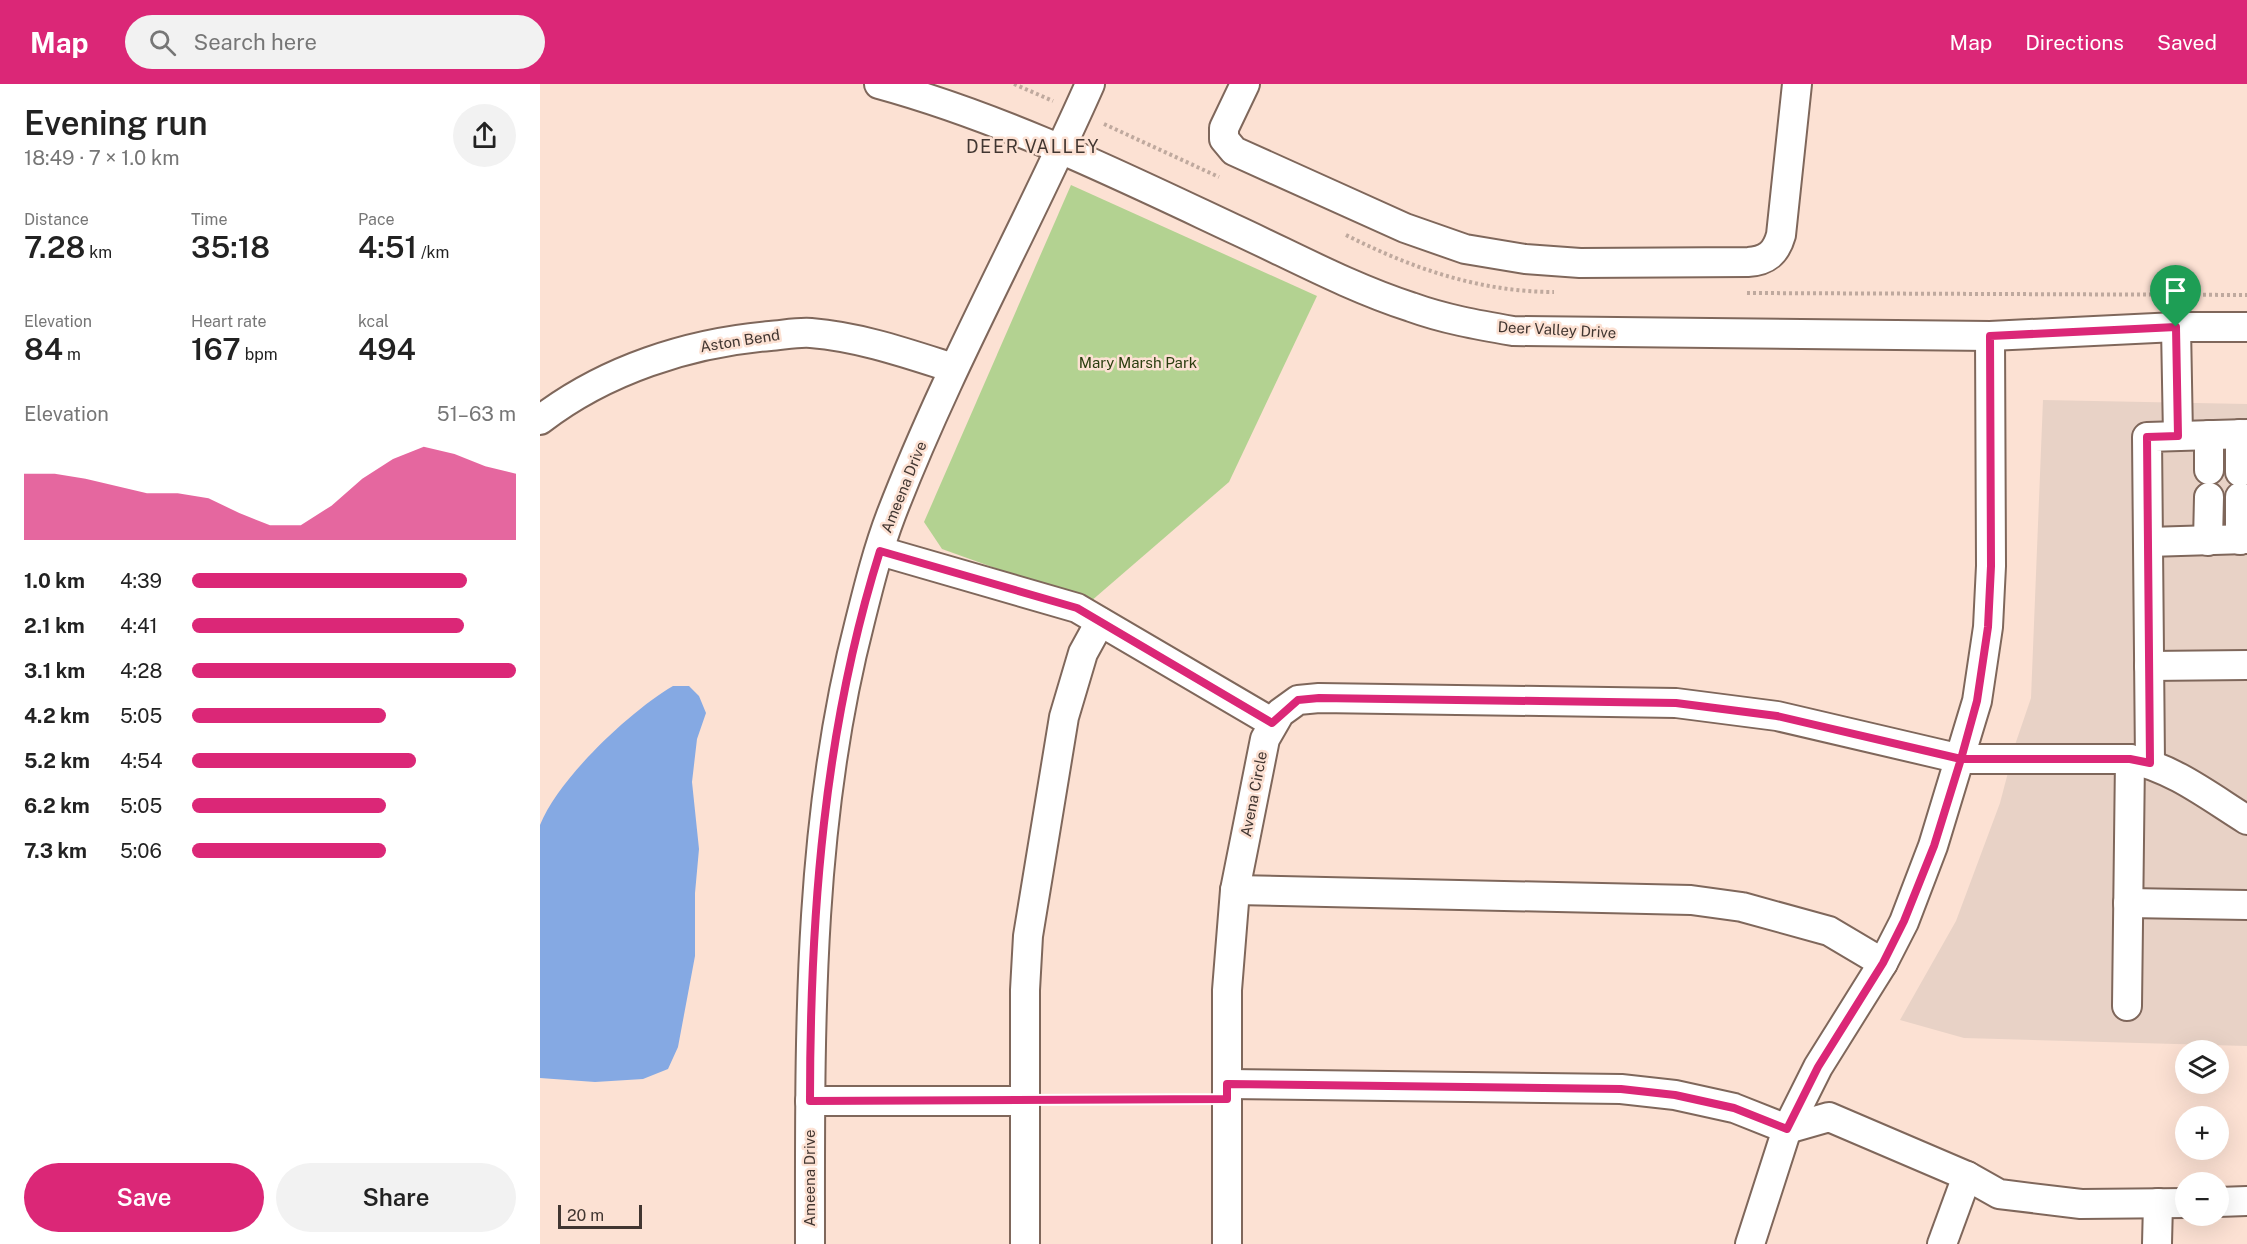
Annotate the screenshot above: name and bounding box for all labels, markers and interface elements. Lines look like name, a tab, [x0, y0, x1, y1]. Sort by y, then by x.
search box	[125, 15, 545, 69]
text: Map	[30, 26, 89, 59]
icon: search	[146, 26, 179, 59]
text: Search here	[194, 29, 317, 55]
text: Map	[1950, 30, 1992, 55]
text: Directions	[2025, 30, 2124, 55]
text: Saved	[2157, 30, 2217, 55]
text: Evening run	[24, 104, 207, 142]
button: share	[453, 104, 516, 167]
district label: DEER VALLEY	[966, 136, 1100, 157]
text: 18:49 · 7 × 1.0 km	[24, 146, 180, 170]
text: Distance	[24, 210, 89, 229]
text: Time	[191, 210, 227, 229]
text: Pace	[358, 210, 395, 229]
text: 7.28	[24, 229, 85, 265]
text: 35:18	[191, 229, 270, 265]
text: 4:51	[358, 229, 417, 265]
text: km	[85, 243, 112, 262]
text: /km	[417, 243, 449, 262]
pin	[2150, 265, 2201, 327]
icon: arrive	[2159, 274, 2192, 307]
text: Elevation	[24, 312, 92, 331]
text: Heart rate	[191, 312, 267, 331]
text: kcal	[358, 312, 389, 331]
street label: Deer Valley Drive	[1497, 318, 1617, 341]
street label: Aston Bend	[699, 326, 781, 355]
text: 84	[24, 331, 63, 367]
text: 167	[191, 331, 241, 367]
text: 494	[358, 331, 416, 367]
text: m	[63, 345, 81, 364]
text: bpm	[241, 345, 278, 364]
park label: Mary Marsh Park	[1079, 354, 1197, 371]
text: Elevation	[24, 402, 109, 426]
text: 51–63 m	[437, 402, 516, 426]
street label: Ameena Drive	[877, 439, 930, 535]
text: 1.0 km	[24, 569, 85, 593]
text: 4:39	[120, 569, 162, 593]
text: 2.1 km	[24, 614, 85, 638]
text: 4:41	[120, 614, 158, 638]
text: 3.1 km	[24, 659, 85, 683]
text: 4:28	[120, 659, 162, 683]
text: 4.2 km	[24, 704, 90, 728]
text: 5:05	[120, 704, 162, 728]
text: 5.2 km	[24, 749, 90, 773]
text: 4:54	[120, 749, 162, 773]
street label: Avena Circle	[1237, 750, 1270, 838]
text: 6.2 km	[24, 794, 90, 818]
text: 5:05	[120, 794, 162, 818]
text: 7.3 km	[24, 839, 87, 863]
text: 5:06	[120, 839, 162, 863]
map controls	[2175, 1040, 2229, 1226]
button: layers	[2175, 1040, 2229, 1094]
button: +	[2175, 1106, 2229, 1160]
street label: Ameena Drive	[801, 1129, 818, 1227]
button: Save	[24, 1163, 264, 1232]
button: Share	[276, 1163, 516, 1232]
button: −	[2175, 1172, 2229, 1226]
scale bar	[558, 1202, 642, 1230]
text: 20 m	[567, 1206, 604, 1225]

